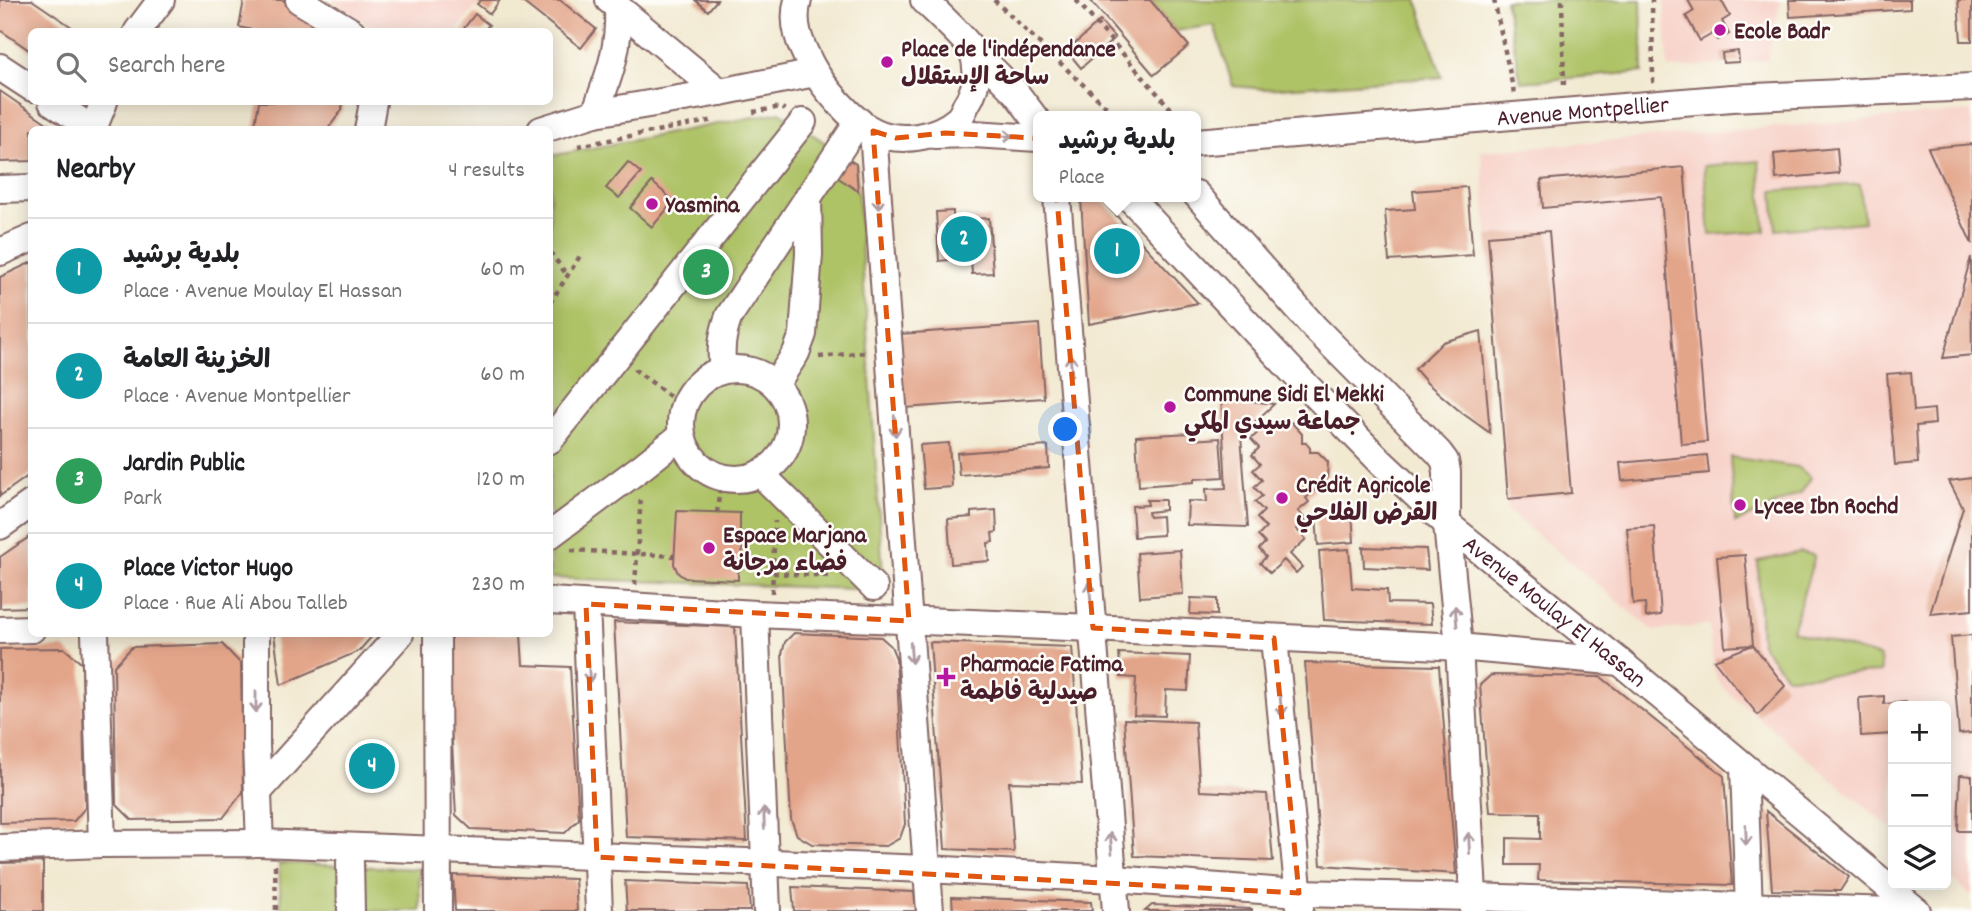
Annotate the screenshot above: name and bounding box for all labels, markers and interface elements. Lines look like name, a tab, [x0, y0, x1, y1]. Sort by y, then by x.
place label: Ecole Badr	[1734, 16, 1831, 50]
marker: Ecole Badr	[1712, 22, 1728, 38]
search box	[28, 28, 553, 105]
place label: Place de l'indépendance ساحة الإستقلال	[901, 34, 1116, 96]
icon: search	[52, 48, 90, 86]
text: Search here	[108, 48, 226, 85]
marker: Place de l'indépendance ساحة الإستقلال	[879, 54, 895, 70]
street label: Avenue Montpellier	[1495, 89, 1671, 137]
popup	[1033, 111, 1201, 202]
text: بلدية برشيد	[1059, 124, 1175, 161]
one-way arrow	[991, 130, 1013, 143]
text: Nearby	[56, 150, 134, 193]
text: 4 results	[448, 155, 525, 188]
text: Place	[1059, 162, 1105, 195]
one-way arrow	[872, 187, 885, 210]
place label: Yasmina	[665, 190, 740, 224]
marker: Yasmina	[644, 196, 660, 212]
pin: 2	[941, 213, 987, 265]
pin: 1	[1094, 225, 1140, 277]
text: بلدية برشيد	[123, 238, 240, 275]
pin: 3	[683, 246, 729, 298]
text: 1	[76, 254, 82, 287]
text: 60 m	[480, 254, 525, 287]
text: Place · Avenue Moulay El Hassan	[123, 276, 402, 309]
text: الخزينة العامة	[123, 343, 271, 380]
one-way arrow	[1064, 354, 1077, 377]
text: 2	[74, 359, 84, 392]
text: 60 m	[480, 359, 525, 392]
place label: Commune Sidi El Mekki جماعة سيدي المكي	[1184, 379, 1385, 442]
text: Place · Avenue Montpellier	[123, 381, 350, 414]
marker: Commune Sidi El Mekki جماعة سيدي المكي	[1162, 399, 1178, 415]
your location	[1048, 412, 1082, 446]
one-way arrow	[889, 414, 902, 437]
text: Jardin Public	[123, 446, 245, 483]
text: 3	[74, 464, 84, 497]
text: 120 m	[476, 464, 525, 497]
place label: Crédit Agricole القرض الفلاحي	[1296, 470, 1437, 533]
text: Park	[123, 483, 162, 516]
marker: Crédit Agricole القرض الفلاحي	[1274, 490, 1290, 506]
place label: Lycee Ibn Rochd	[1754, 491, 1898, 525]
marker: Lycee Ibn Rochd	[1732, 497, 1748, 513]
place label: Espace Marjana فضاء مرجانة	[723, 520, 867, 582]
street label: Avenue Moulay El Hassan	[1454, 529, 1653, 697]
marker: Espace Marjana فضاء مرجانة	[701, 540, 717, 556]
text: Place Victor Hugo	[123, 551, 293, 588]
text: 4	[74, 569, 84, 602]
text: 230 m	[471, 569, 525, 602]
one-way arrow	[1083, 581, 1096, 604]
text: Place · Rue Ali Abou Talleb	[123, 588, 348, 621]
one-way arrow	[1449, 605, 1462, 628]
one-way arrow	[905, 641, 918, 664]
place label: Pharmacie Fatima صيدلية فاطمة	[960, 649, 1124, 711]
one-way arrow	[582, 660, 595, 683]
marker: Pharmacie Fatima صيدلية فاطمة	[938, 669, 954, 685]
one-way arrow	[249, 690, 263, 713]
one-way arrow	[1275, 695, 1288, 717]
map controls	[1888, 701, 1951, 890]
button: +	[1888, 701, 1951, 764]
pin: 4	[349, 740, 395, 792]
button: −	[1888, 764, 1951, 827]
one-way arrow	[757, 807, 770, 830]
one-way arrow	[1740, 823, 1753, 846]
button: layers	[1888, 827, 1951, 890]
one-way arrow	[1104, 832, 1117, 855]
one-way arrow	[1463, 832, 1476, 855]

